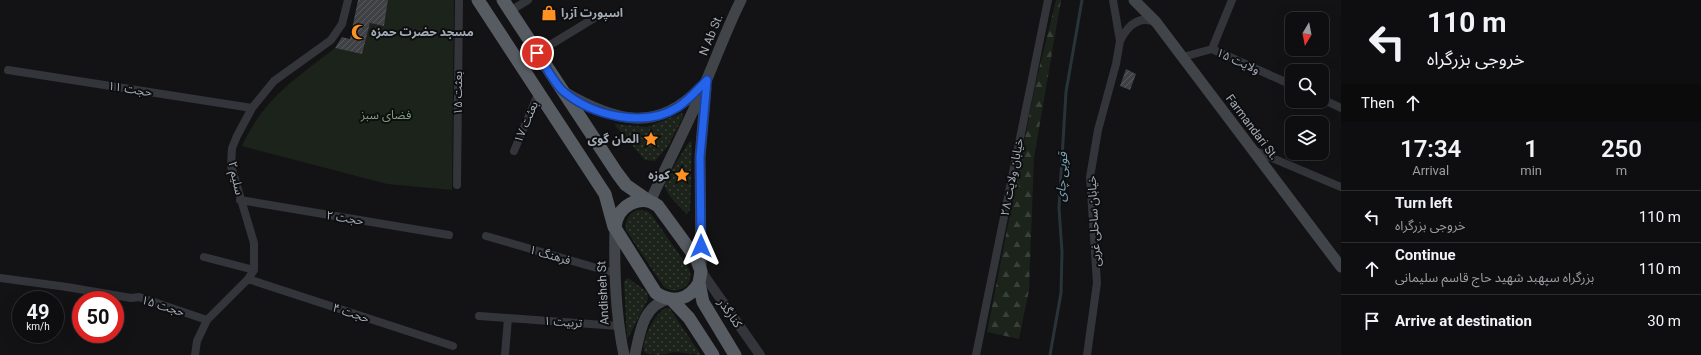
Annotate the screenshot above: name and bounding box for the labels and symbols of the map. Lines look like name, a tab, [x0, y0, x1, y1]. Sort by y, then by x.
shop icon: اسپورت آزرا	[540, 4, 558, 22]
place label: اسپورت آزرا	[561, 6, 623, 22]
street label: N Ab St.	[696, 12, 726, 58]
north arrow	[1285, 12, 1329, 56]
mosque icon: مسجد حضرت حمزه	[350, 23, 368, 41]
place label: مسجد حضرت حمزه	[371, 25, 474, 39]
pin	[520, 36, 554, 70]
street label: ولایت ۱۵	[1214, 45, 1262, 77]
street label: بعثت ۱۵	[451, 71, 465, 115]
street label: حجت ۱۱	[107, 79, 153, 99]
street label: Farmandari St.	[1223, 92, 1281, 162]
street label: بعثت ۱۷	[511, 99, 541, 145]
park label: فضای سبز	[360, 108, 411, 122]
place icon: المان گوی	[642, 130, 660, 148]
place label: المان گوی	[587, 132, 639, 146]
street label: خیابان ولایت ۲۸	[998, 137, 1026, 217]
water label: قوبی چای	[1053, 151, 1071, 202]
street label: سلیم ۲	[224, 160, 246, 197]
place icon: کوزه	[673, 166, 691, 184]
place label: کوزه	[648, 168, 671, 182]
street label: خیابان ساحلی غربی	[1085, 175, 1103, 267]
street label: حجت ۲	[325, 208, 365, 228]
position arrow	[680, 225, 722, 267]
street label: فرهنگ ۱	[528, 242, 572, 268]
street label: Andisheh St	[594, 261, 612, 325]
speed limit sign: 50	[72, 291, 124, 343]
street label: حجت ۱۵	[140, 293, 186, 319]
street label: کنارگذر	[714, 295, 746, 331]
street label: حجت ۴	[331, 301, 371, 325]
street label: تربیت ۱	[543, 314, 583, 330]

